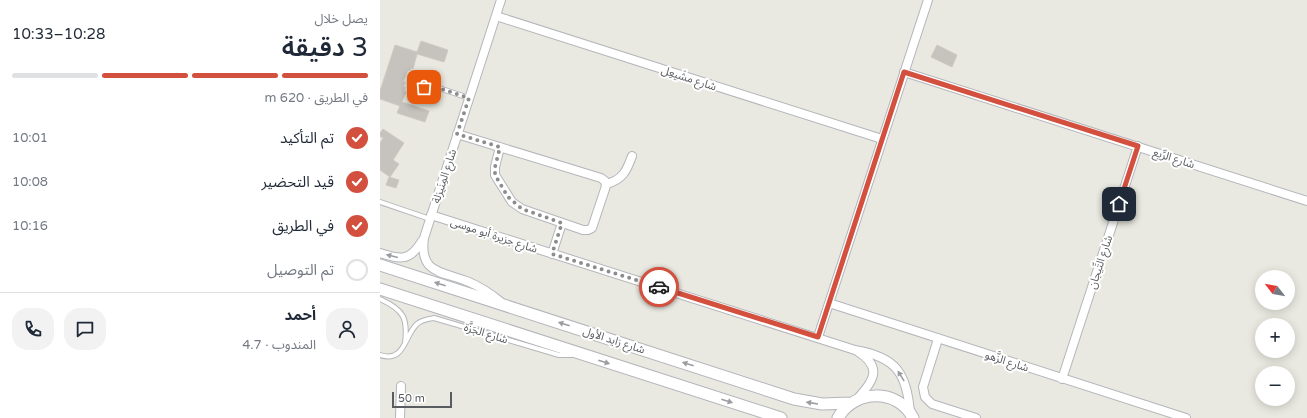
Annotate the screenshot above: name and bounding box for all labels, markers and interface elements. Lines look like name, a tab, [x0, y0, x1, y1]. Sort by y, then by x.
text: يصل خلال	[314, 11, 368, 27]
text: 10:28–10:33	[12, 25, 105, 43]
text: 3 دقيقة	[282, 32, 368, 63]
street label: شارع مشَيعِل	[659, 63, 718, 95]
pin	[407, 70, 441, 104]
icon: bag	[413, 76, 435, 98]
text: في الطريق · 620 m	[264, 90, 368, 106]
icon: check	[346, 127, 368, 149]
text: تم التأكيد	[280, 129, 334, 147]
text: 10:01	[12, 130, 48, 146]
street label: شارع الرِّيع	[1151, 146, 1197, 172]
street label: شارع المِنَيزلة	[430, 147, 460, 205]
icon: check	[346, 171, 368, 193]
text: قيد التحضير	[261, 173, 334, 191]
text: 10:08	[12, 174, 48, 190]
pin	[1102, 187, 1136, 221]
icon: home	[1108, 193, 1130, 215]
icon: check	[346, 215, 368, 237]
street label: شارع جزيرة أبو موسى	[448, 215, 539, 257]
text: في الطريق	[272, 217, 334, 235]
text: 10:16	[12, 218, 48, 234]
street label: شارع التِّيجان	[1085, 233, 1116, 291]
one-way arrow	[386, 253, 398, 259]
text: تم التوصيل	[267, 261, 334, 279]
courier	[639, 267, 679, 307]
north arrow	[1255, 270, 1295, 310]
map controls	[1255, 270, 1295, 406]
icon: car	[648, 276, 670, 298]
one-way arrow	[434, 281, 446, 287]
text: أحمد	[285, 306, 316, 324]
button: phone	[12, 308, 54, 350]
button: chat	[64, 308, 106, 350]
button: person	[326, 308, 368, 350]
button: +	[1255, 318, 1295, 358]
street label: شارع الجَزَّة	[462, 319, 510, 347]
one-way arrow	[558, 321, 570, 327]
street label: شارع زايد الأول	[581, 324, 647, 358]
text: المندوب · 4.7	[242, 337, 316, 353]
street label: شارع الزَّهو	[983, 347, 1031, 376]
one-way arrow	[598, 359, 610, 365]
one-way arrow	[681, 361, 693, 367]
button: −	[1255, 366, 1295, 406]
one-way arrow	[897, 371, 905, 381]
scale bar	[392, 390, 452, 409]
text: 50 m	[398, 392, 425, 405]
one-way arrow	[722, 398, 734, 404]
one-way arrow	[806, 399, 818, 405]

